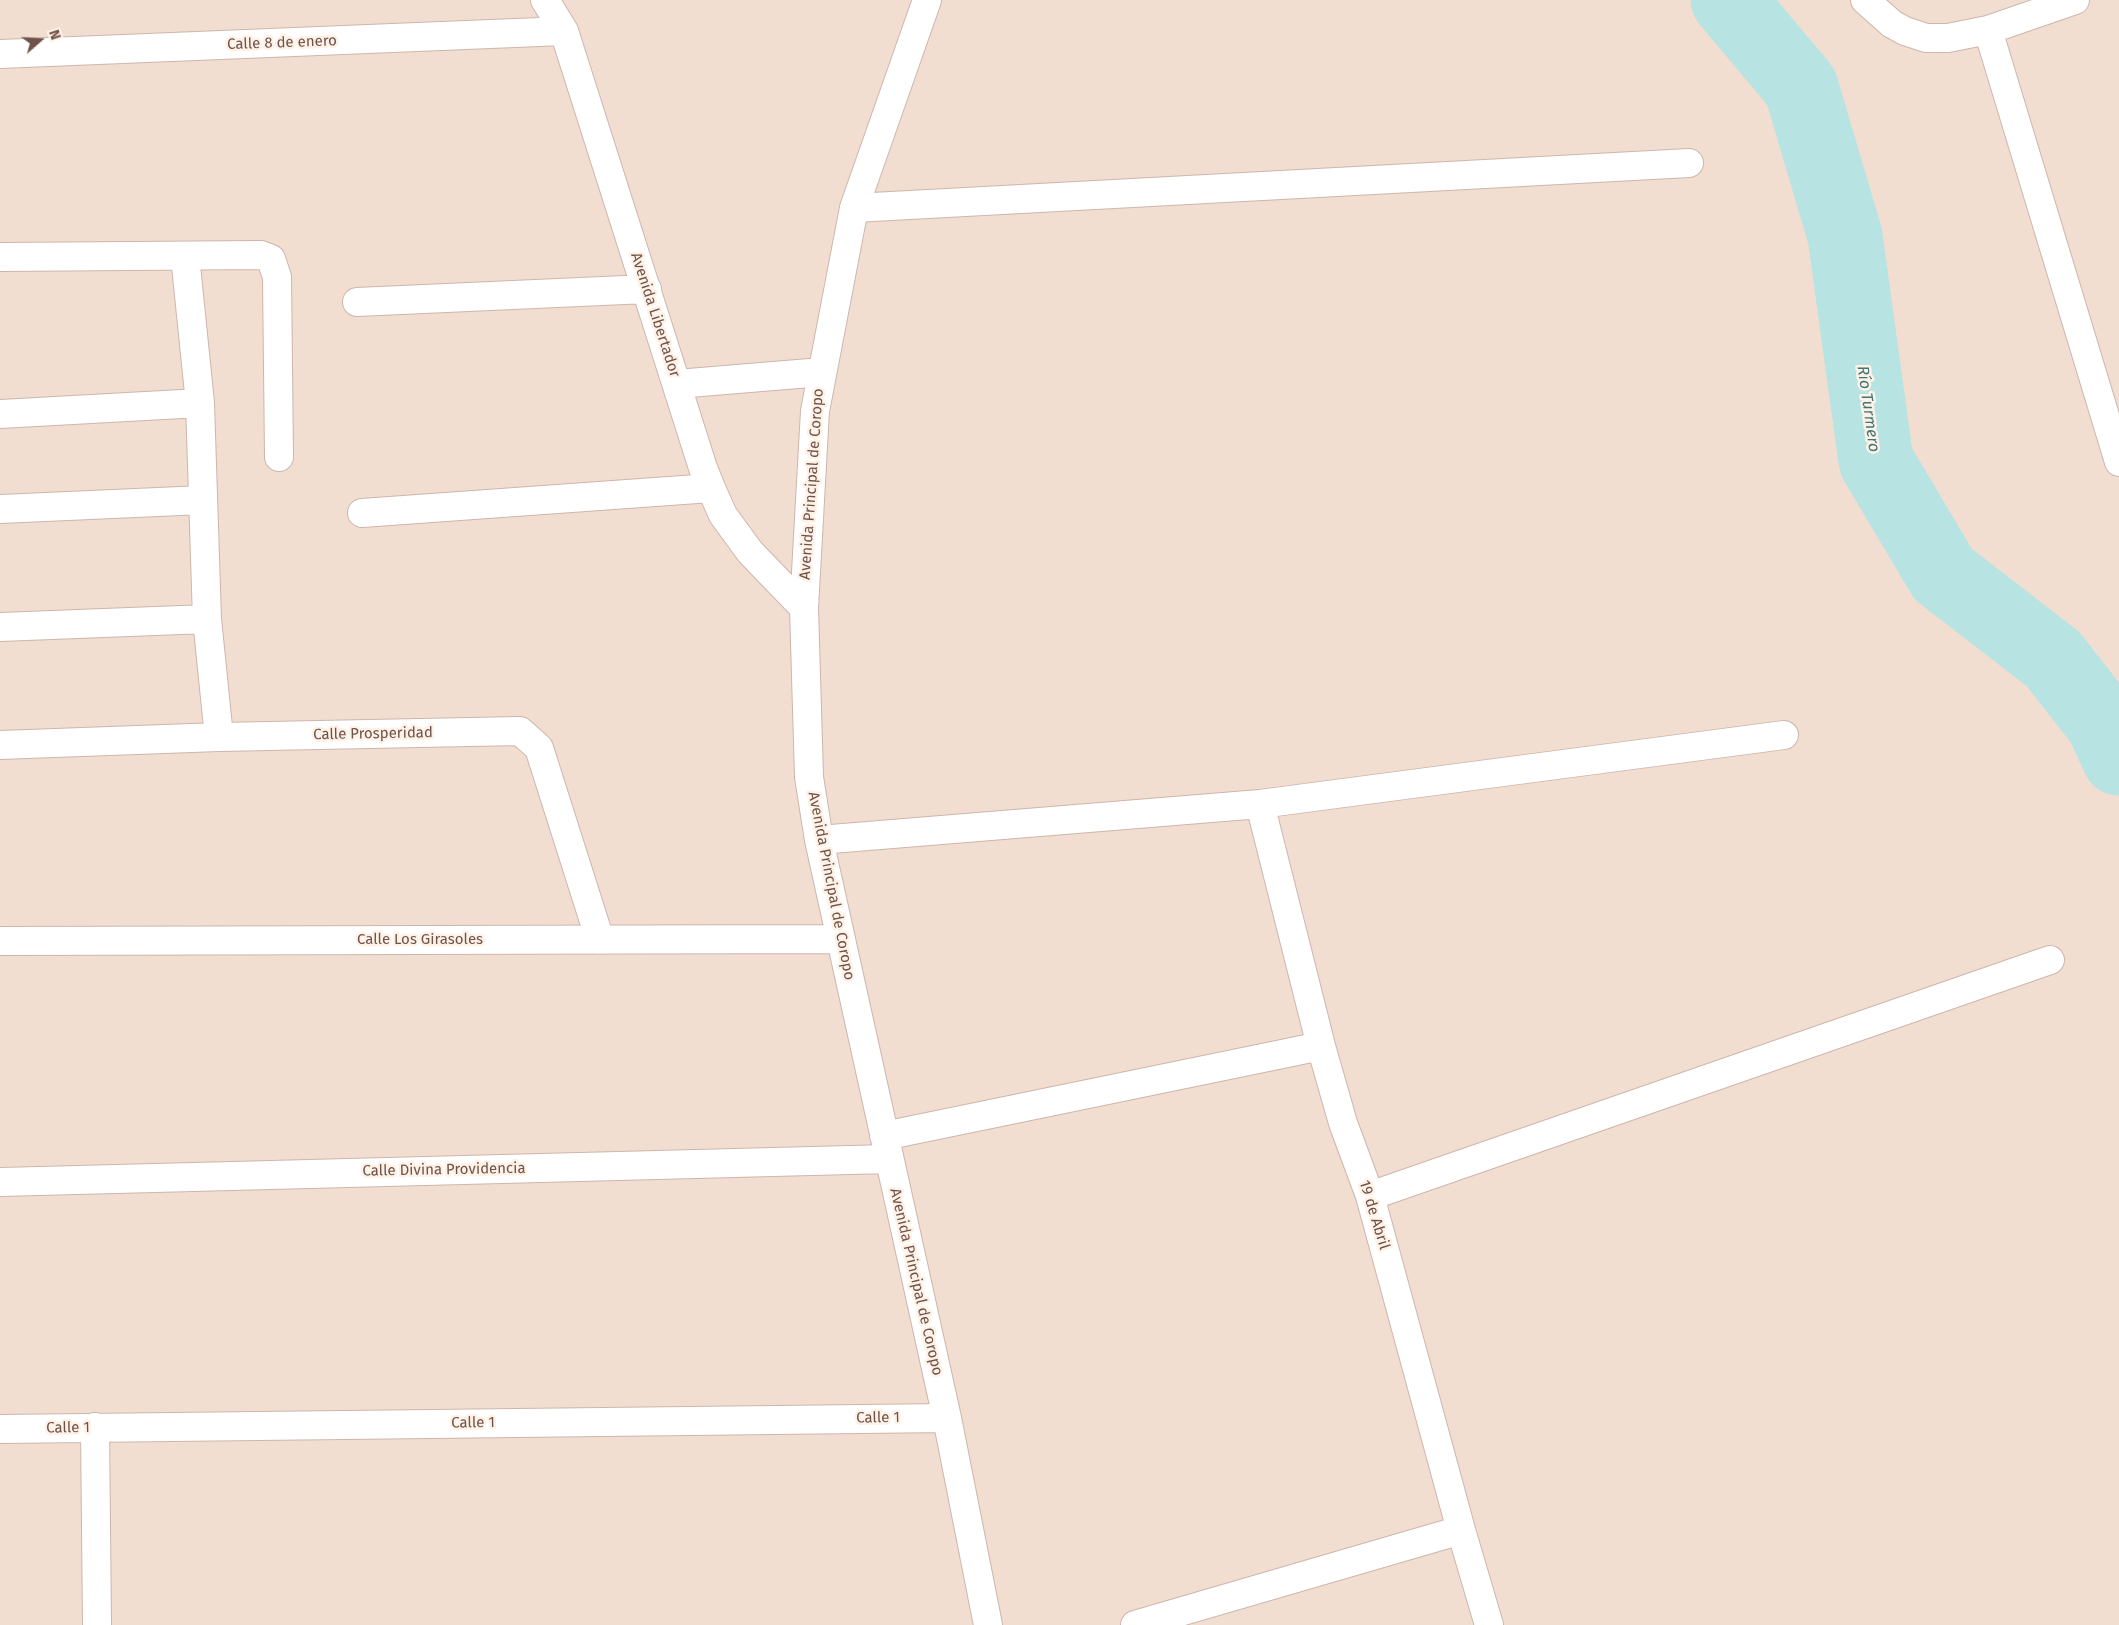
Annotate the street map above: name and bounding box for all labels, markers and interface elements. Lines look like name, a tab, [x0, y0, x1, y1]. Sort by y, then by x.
north arrow	[15, 15, 65, 65]
text: N	[45, 28, 64, 42]
street label: Calle 8 de enero	[227, 32, 337, 54]
street label: Avenida Libertador	[626, 251, 684, 379]
water label: Río Turmero	[1852, 365, 1884, 453]
street label: Avenida Principal de Coropo	[796, 388, 828, 580]
street label: Calle Prosperidad	[313, 724, 433, 744]
street label: Avenida Principal de Coropo	[804, 790, 858, 982]
street label: Calle Los Girasoles	[357, 931, 483, 949]
street label: Calle Divina Providencia	[362, 1160, 526, 1180]
street label: 19 de Abril	[1355, 1178, 1393, 1252]
street label: Avenida Principal de Coropo	[886, 1187, 946, 1377]
street label: Calle 1	[856, 1409, 900, 1427]
street label: Calle 1	[451, 1414, 495, 1432]
street label: Calle 1	[46, 1419, 90, 1437]

